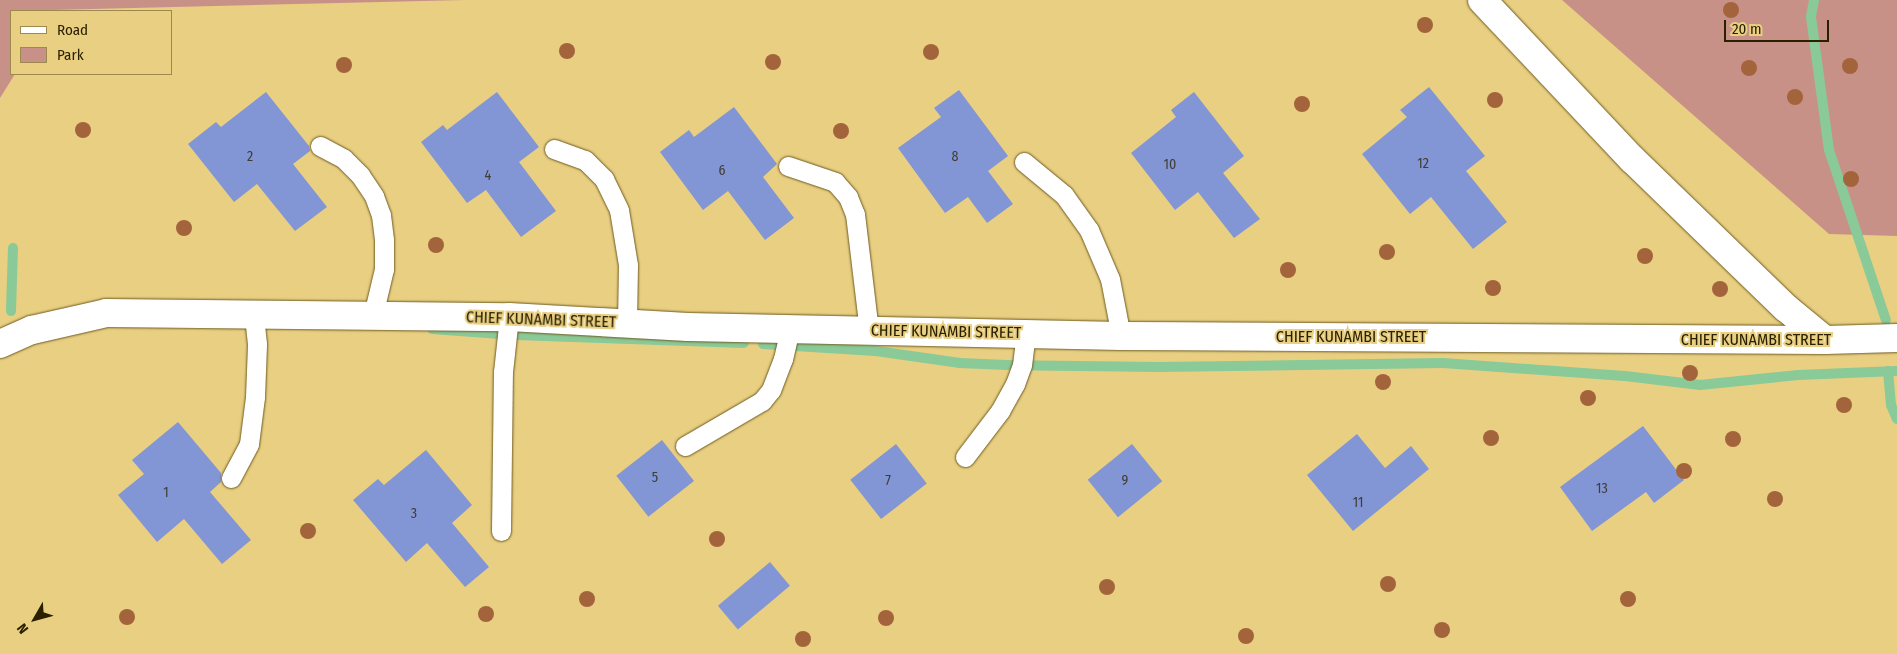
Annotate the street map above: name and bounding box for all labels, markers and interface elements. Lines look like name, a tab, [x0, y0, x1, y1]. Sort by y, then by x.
legend	[10, 10, 172, 75]
scale bar	[1727, 10, 1832, 42]
text: 20 m	[1732, 20, 1762, 38]
text: Road	[57, 21, 88, 39]
text: Park	[57, 46, 84, 64]
house number: 2	[247, 149, 253, 165]
house number: 8	[952, 149, 958, 165]
house number: 12	[1417, 156, 1429, 172]
house number: 10	[1164, 157, 1176, 173]
house number: 6	[719, 163, 725, 179]
house number: 4	[485, 168, 491, 184]
street label: CHIEF KUNAMBI STREET	[466, 308, 616, 332]
street label: CHIEF KUNAMBI STREET	[871, 321, 1021, 343]
street label: CHIEF KUNAMBI STREET	[1276, 327, 1426, 347]
street label: CHIEF KUNAMBI STREET	[1681, 330, 1831, 350]
house number: 5	[652, 470, 658, 486]
house number: 7	[885, 473, 891, 489]
house number: 9	[1122, 473, 1128, 489]
house number: 13	[1596, 481, 1608, 497]
house number: 1	[163, 485, 169, 501]
house number: 11	[1353, 495, 1363, 511]
house number: 3	[411, 506, 417, 522]
north arrow	[10, 594, 60, 644]
text: N	[14, 620, 32, 637]

